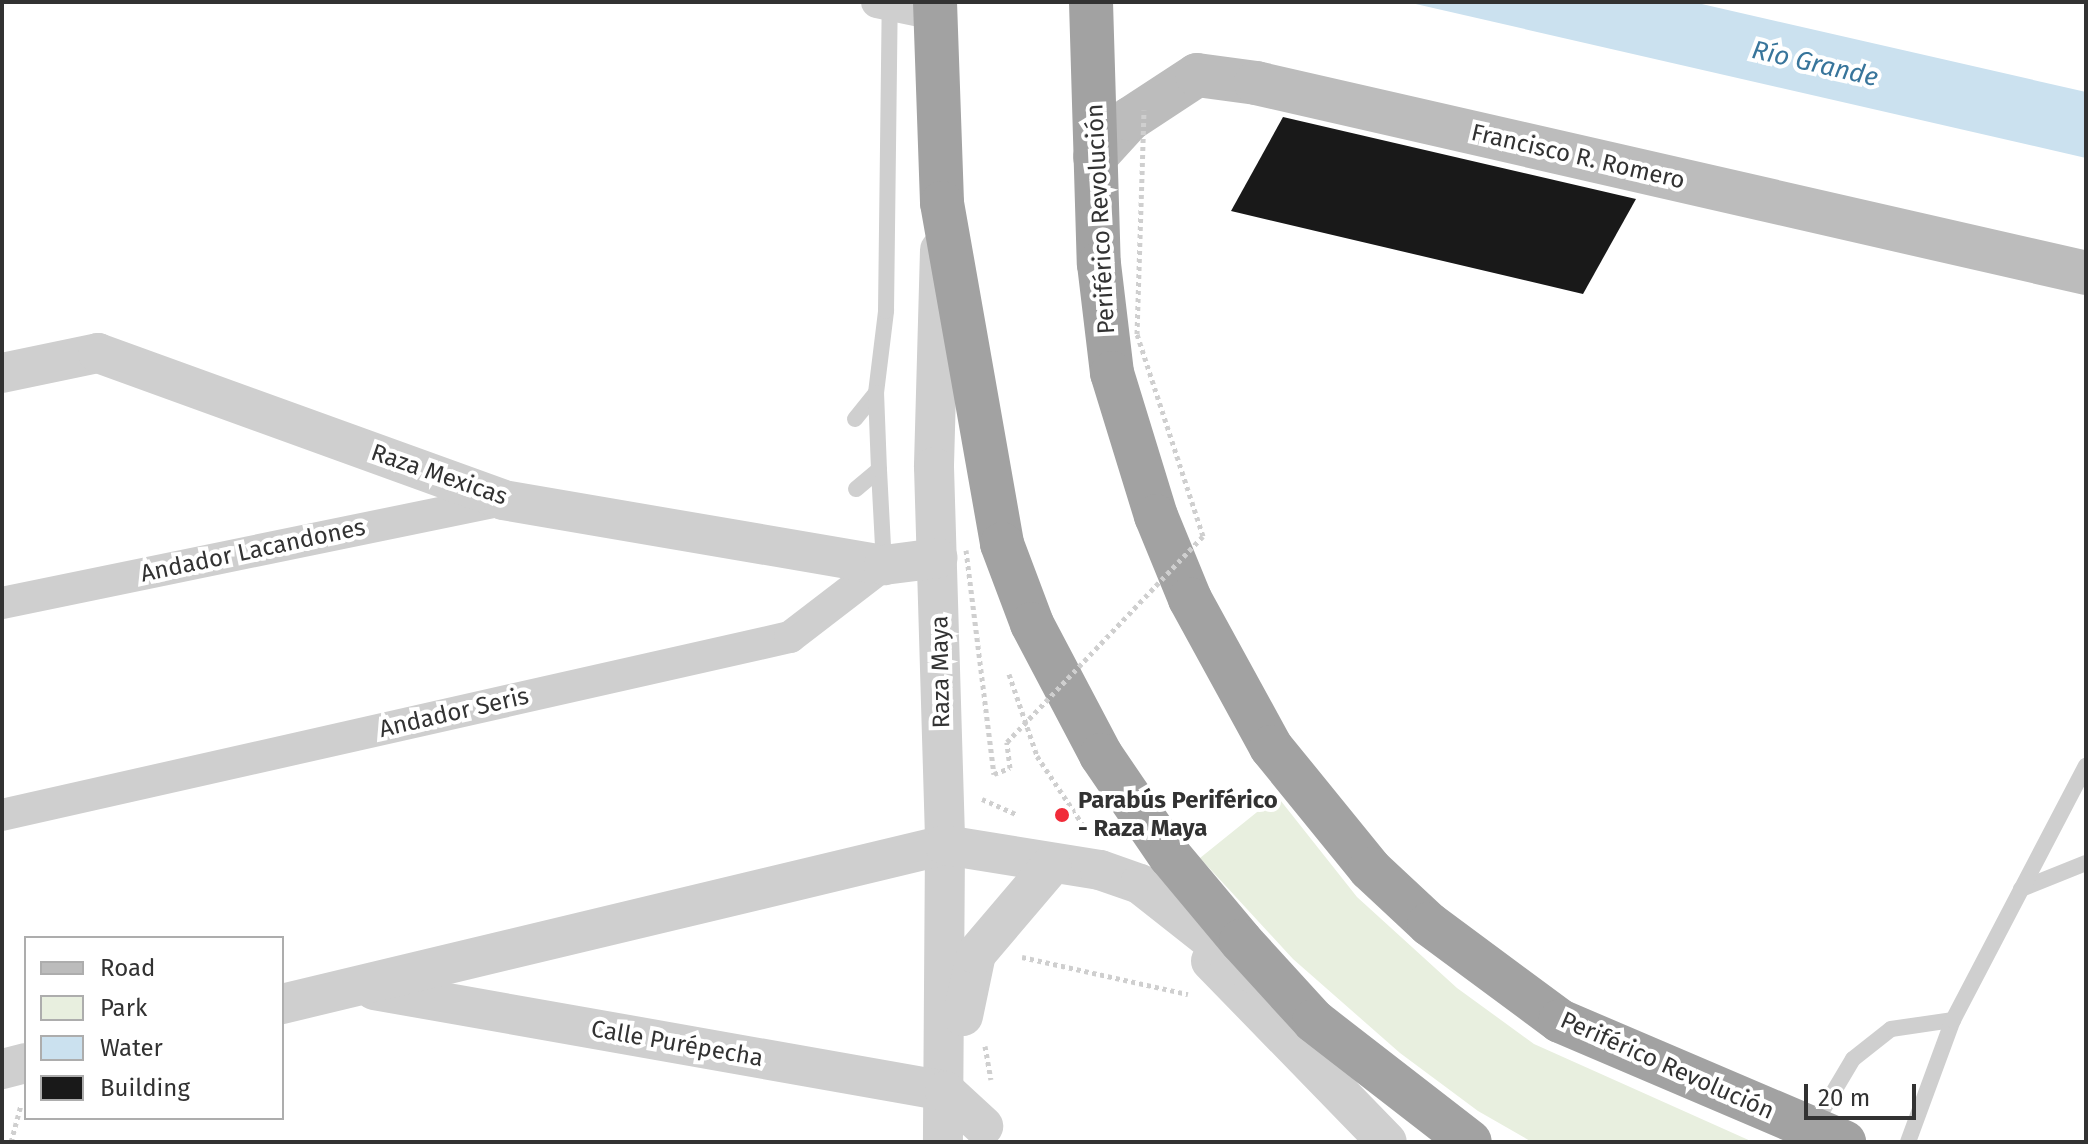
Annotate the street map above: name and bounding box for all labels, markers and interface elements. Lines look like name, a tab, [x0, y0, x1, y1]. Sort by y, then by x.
water label: Río Grande	[1749, 34, 1881, 94]
street label: Periférico Revolución	[1081, 103, 1121, 335]
street label: Francisco R. Romero	[1468, 118, 1688, 196]
street label: Raza Mexicas	[367, 438, 511, 512]
street label: Andador Lacandones	[138, 513, 368, 589]
street label: Raza Maya	[926, 615, 956, 729]
street label: Andador Seris	[376, 682, 532, 744]
place label: Parabús Periférico - Raza Maya	[1078, 787, 1278, 843]
marker: Parabús Periférico - Raza Maya	[1053, 806, 1071, 824]
legend	[24, 936, 284, 1120]
text: Road	[100, 954, 155, 982]
text: Park	[100, 994, 147, 1022]
street label: Periférico Revolución	[1556, 1006, 1778, 1126]
street label: Calle Purépecha	[589, 1015, 765, 1073]
text: Water	[100, 1034, 163, 1062]
scale bar	[1808, 1068, 1920, 1118]
text: Building	[100, 1074, 190, 1102]
text: 20 m	[1818, 1084, 1870, 1112]

